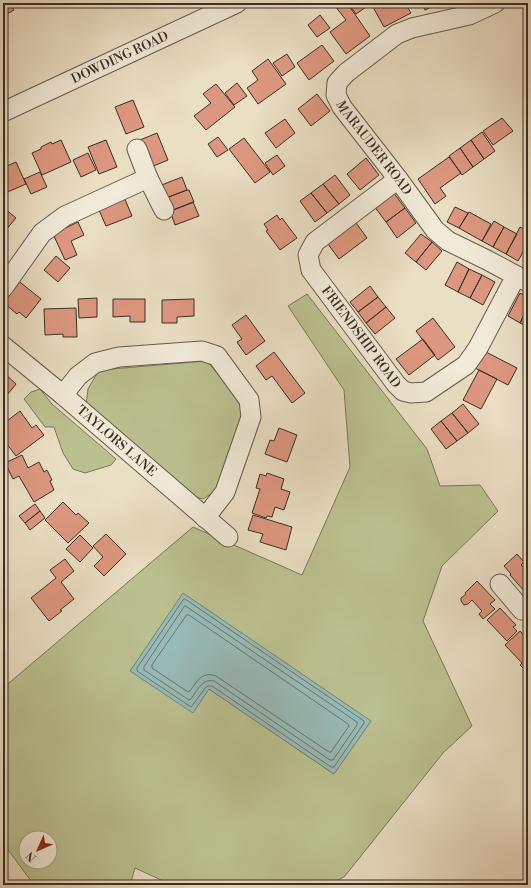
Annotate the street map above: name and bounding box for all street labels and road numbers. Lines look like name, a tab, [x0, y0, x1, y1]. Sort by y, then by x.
street label: DOWDING ROAD	[69, 28, 171, 87]
street label: MARAUDER ROAD	[332, 98, 415, 198]
street label: FRIENDSHIP ROAD	[318, 283, 404, 391]
street label: TAYLORS LANE	[73, 402, 160, 480]

